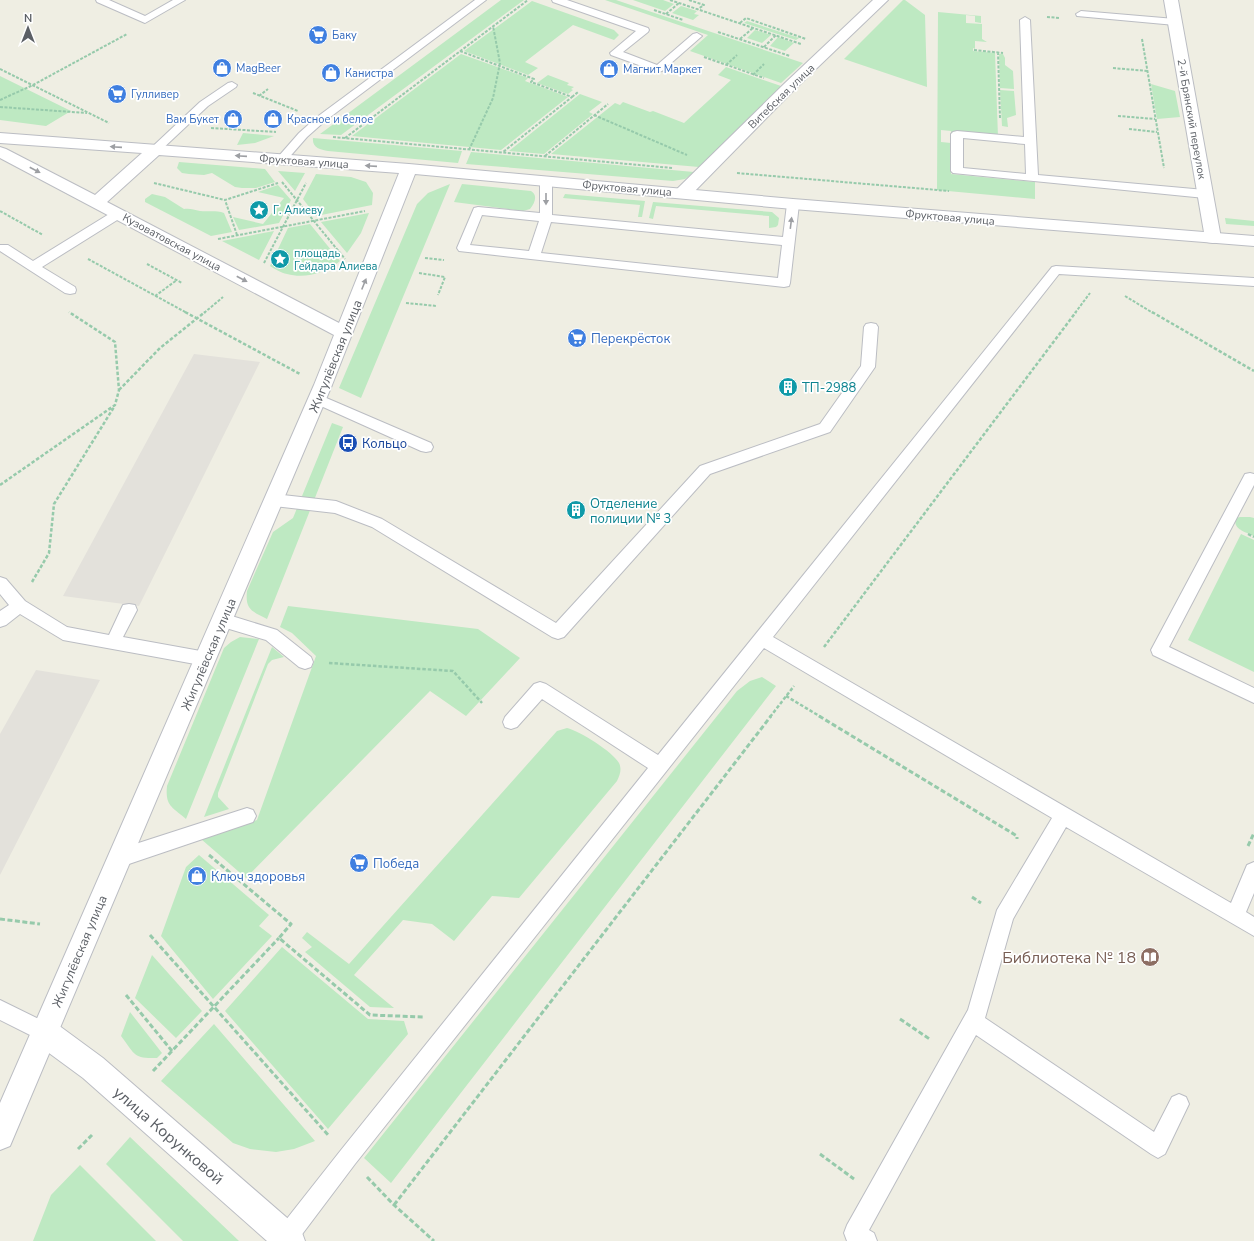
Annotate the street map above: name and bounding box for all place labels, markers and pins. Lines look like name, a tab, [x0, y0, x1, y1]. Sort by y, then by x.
supermarket icon: Баку	[307, 24, 329, 46]
place label: Баку	[332, 28, 357, 43]
shop icon: MagBeer	[211, 57, 233, 79]
shop icon: Магнит Маркет	[598, 58, 620, 80]
place label: MagBeer	[236, 61, 281, 76]
shop icon: Канистра	[320, 62, 342, 84]
place label: Магнит Маркет	[623, 62, 702, 77]
place label: Канистра	[345, 66, 393, 81]
supermarket icon: Гулливер	[106, 83, 128, 105]
place label: Гулливер	[131, 87, 179, 102]
shop icon: Вам Букет	[222, 108, 244, 130]
shop icon: Красное и белое	[262, 108, 284, 130]
place label: Вам Букет	[166, 112, 219, 127]
place label: Красное и белое	[287, 112, 373, 127]
place icon: Г. Алиеву	[248, 199, 270, 221]
place label: Г. Алиеву	[273, 203, 323, 218]
place label: площадь Гейдара Алиева	[294, 246, 377, 274]
place icon: площадь Гейдара Алиева	[269, 248, 291, 270]
supermarket icon: Перекрёсток	[566, 327, 588, 349]
place label: Перекрёсток	[591, 330, 670, 348]
building icon: ТП-2988	[777, 376, 799, 398]
place label: ТП-2988	[802, 379, 857, 397]
bus stop icon: Кольцо	[337, 432, 359, 454]
place label: Кольцо	[362, 435, 407, 453]
place label: Отделение полиции № 3	[590, 495, 671, 528]
building icon: Отделение полиции № 3	[565, 499, 587, 521]
supermarket icon: Победа	[348, 852, 370, 874]
place label: Победа	[373, 855, 419, 873]
shop icon: Ключ здоровья	[186, 865, 208, 887]
place label: Ключ здоровья	[211, 868, 305, 886]
library icon: Библиотека № 18	[1139, 946, 1161, 968]
place label: Библиотека № 18	[1002, 947, 1136, 969]

